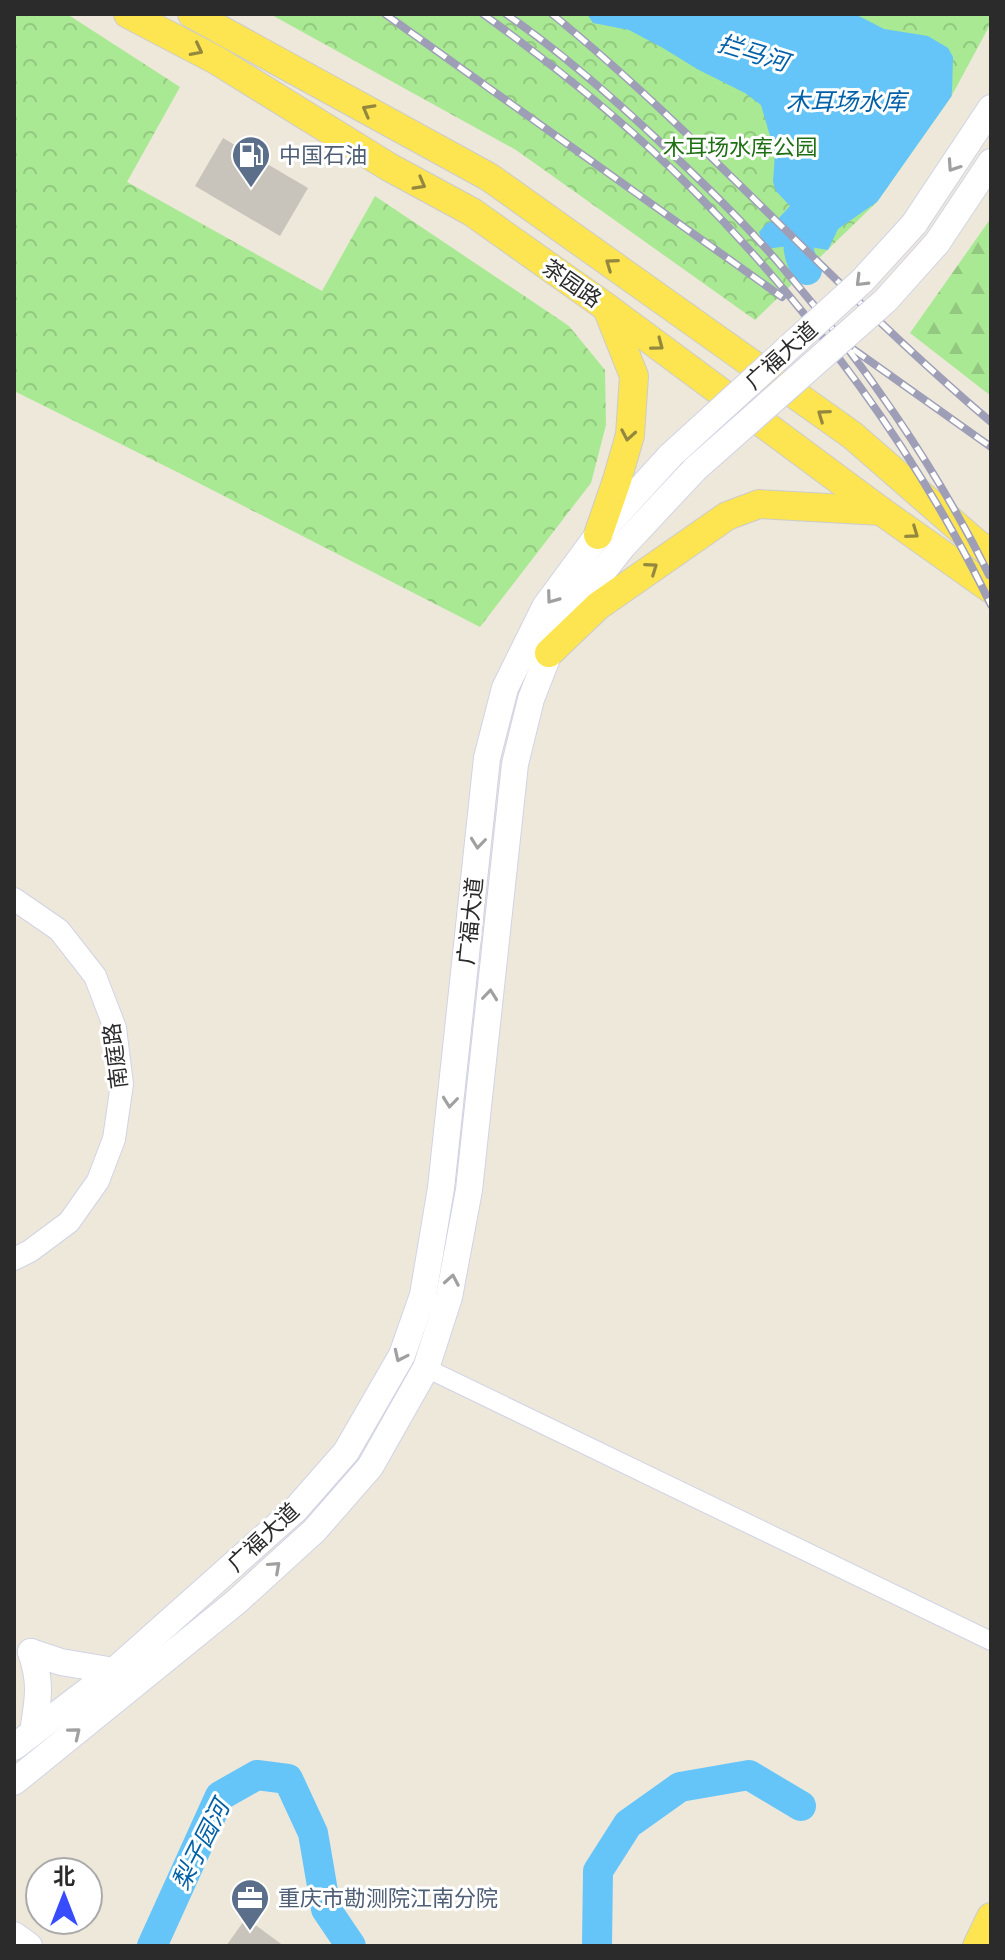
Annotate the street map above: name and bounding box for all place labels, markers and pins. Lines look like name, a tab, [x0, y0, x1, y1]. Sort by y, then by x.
fuel station icon: 中国石油	[230, 134, 272, 189]
place label: 中国石油	[279, 139, 367, 171]
office icon: 重庆市勘测院江南分院	[229, 1877, 271, 1932]
place label: 重庆市勘测院江南分院	[278, 1882, 498, 1914]

